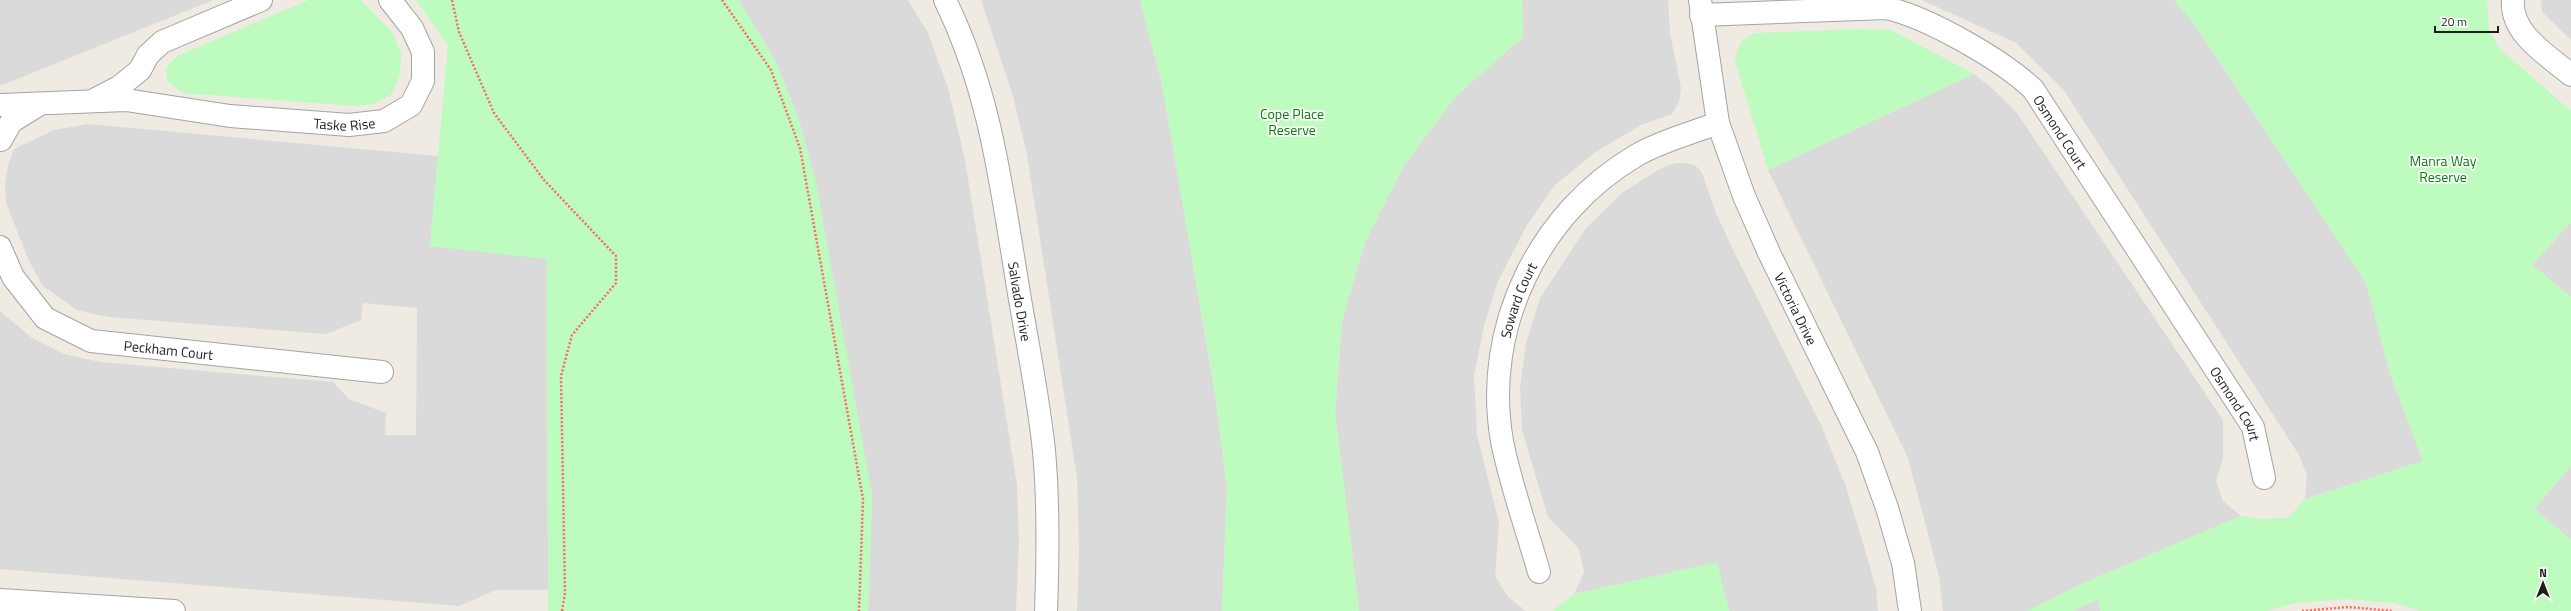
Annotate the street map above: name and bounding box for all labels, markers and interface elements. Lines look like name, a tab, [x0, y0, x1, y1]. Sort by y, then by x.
scale bar	[2435, 8, 2498, 34]
text: 20 m	[2441, 12, 2467, 31]
street label: Osmond Court	[2029, 90, 2093, 173]
park label: Cope Place Reserve	[1260, 103, 1324, 140]
street label: Taske Rise	[313, 112, 376, 136]
park label: Manra Way Reserve	[2409, 150, 2477, 187]
street label: Soward Court	[1494, 258, 1542, 340]
street label: Salvado Drive	[1004, 260, 1038, 343]
street label: Victoria Drive	[1770, 269, 1823, 348]
street label: Peckham Court	[123, 334, 214, 364]
street label: Osmond Court	[2205, 362, 2266, 443]
north arrow	[2523, 563, 2563, 603]
text: N	[2539, 565, 2547, 581]

